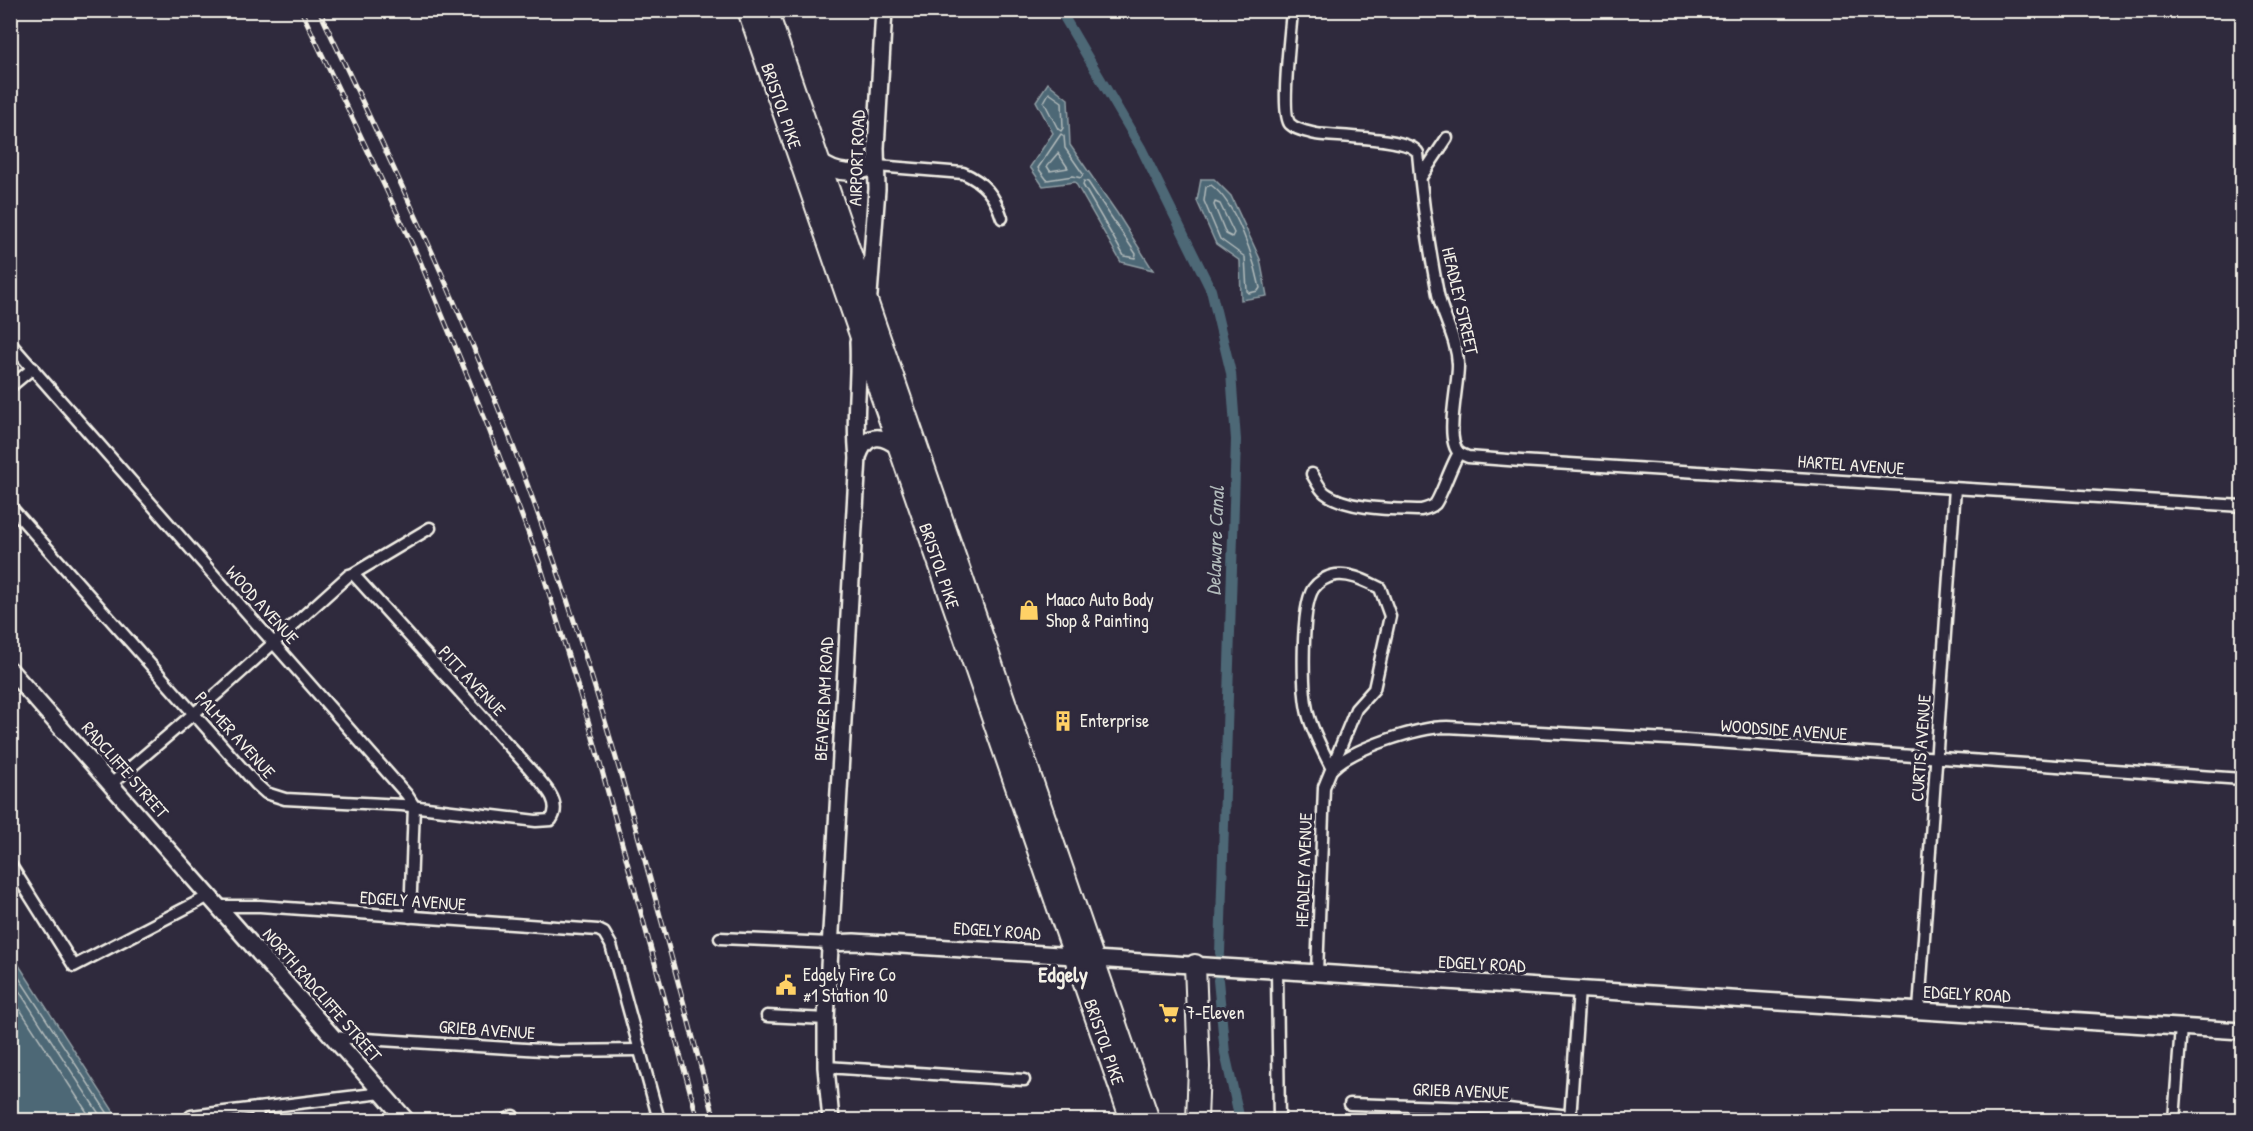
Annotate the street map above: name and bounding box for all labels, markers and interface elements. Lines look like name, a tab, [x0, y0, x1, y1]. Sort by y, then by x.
street label: BRISTOL PIKE	[755, 60, 808, 152]
street label: AIRPORT ROAD	[842, 109, 871, 206]
street label: HEADLEY STREET	[1436, 245, 1485, 358]
street label: HARTEL AVENUE	[1797, 448, 1905, 481]
water label: Delaware Canal	[1199, 484, 1230, 596]
street label: BRISTOL PIKE	[913, 520, 966, 612]
street label: WOOD AVENUE	[220, 560, 305, 650]
place label: Maaco Auto Body Shop & Painting	[1046, 587, 1154, 633]
shop icon: Maaco Auto Body Shop & Painting	[1017, 598, 1041, 622]
street label: BEAVER DAM ROAD	[808, 636, 839, 762]
street label: PITT AVENUE	[433, 640, 512, 721]
street label: PALMER AVENUE	[189, 686, 281, 784]
street label: CURTIS AVENUE	[1904, 694, 1937, 802]
place label: Enterprise	[1080, 708, 1149, 733]
building icon: Enterprise	[1051, 709, 1075, 733]
street label: WOODSIDE AVENUE	[1720, 713, 1848, 746]
street label: RADCLIFFE STREET	[76, 716, 175, 824]
street label: HEADLEY AVENUE	[1289, 812, 1318, 928]
street label: EDGELY AVENUE	[359, 884, 467, 917]
street label: EDGELY ROAD	[953, 915, 1042, 946]
street label: NORTH RADCLIFFE STREET	[257, 922, 388, 1067]
street label: EDGELY ROAD	[1438, 949, 1527, 978]
district label: Edgely	[1038, 960, 1088, 990]
place label: Edgely Fire Co #1 Station 10	[803, 962, 896, 1008]
public building icon: Edgely Fire Co #1 Station 10	[774, 973, 798, 997]
street label: EDGELY ROAD	[1923, 979, 2012, 1008]
street label: BRISTOL PIKE	[1078, 996, 1131, 1088]
place label: 7-Eleven	[1186, 1000, 1245, 1025]
supermarket icon: 7-Eleven	[1157, 1001, 1181, 1025]
street label: GRIEB AVENUE	[438, 1014, 536, 1045]
street label: GRIEB AVENUE	[1412, 1076, 1510, 1105]

